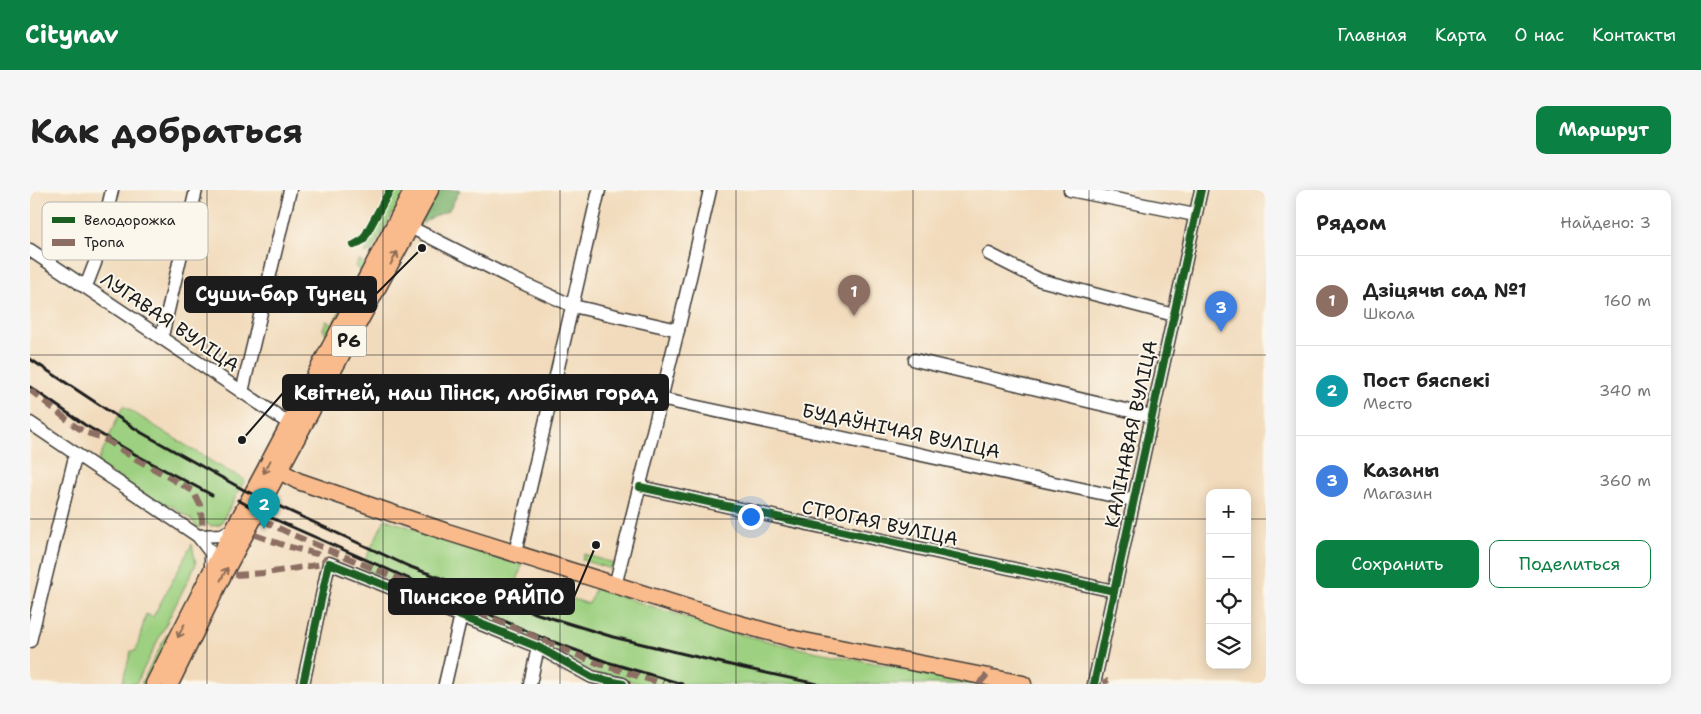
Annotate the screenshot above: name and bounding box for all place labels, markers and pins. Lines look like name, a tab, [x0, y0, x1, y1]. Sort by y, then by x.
pin: 1	[838, 275, 870, 316]
callout: Суши-бар Тунец	[185, 277, 376, 312]
pin: 3	[1205, 291, 1237, 332]
callout: Квітней, наш Пінск, любімы горад	[283, 375, 668, 410]
pin: 2	[248, 488, 280, 529]
callout: Пинское РАЙПО	[389, 579, 574, 614]

